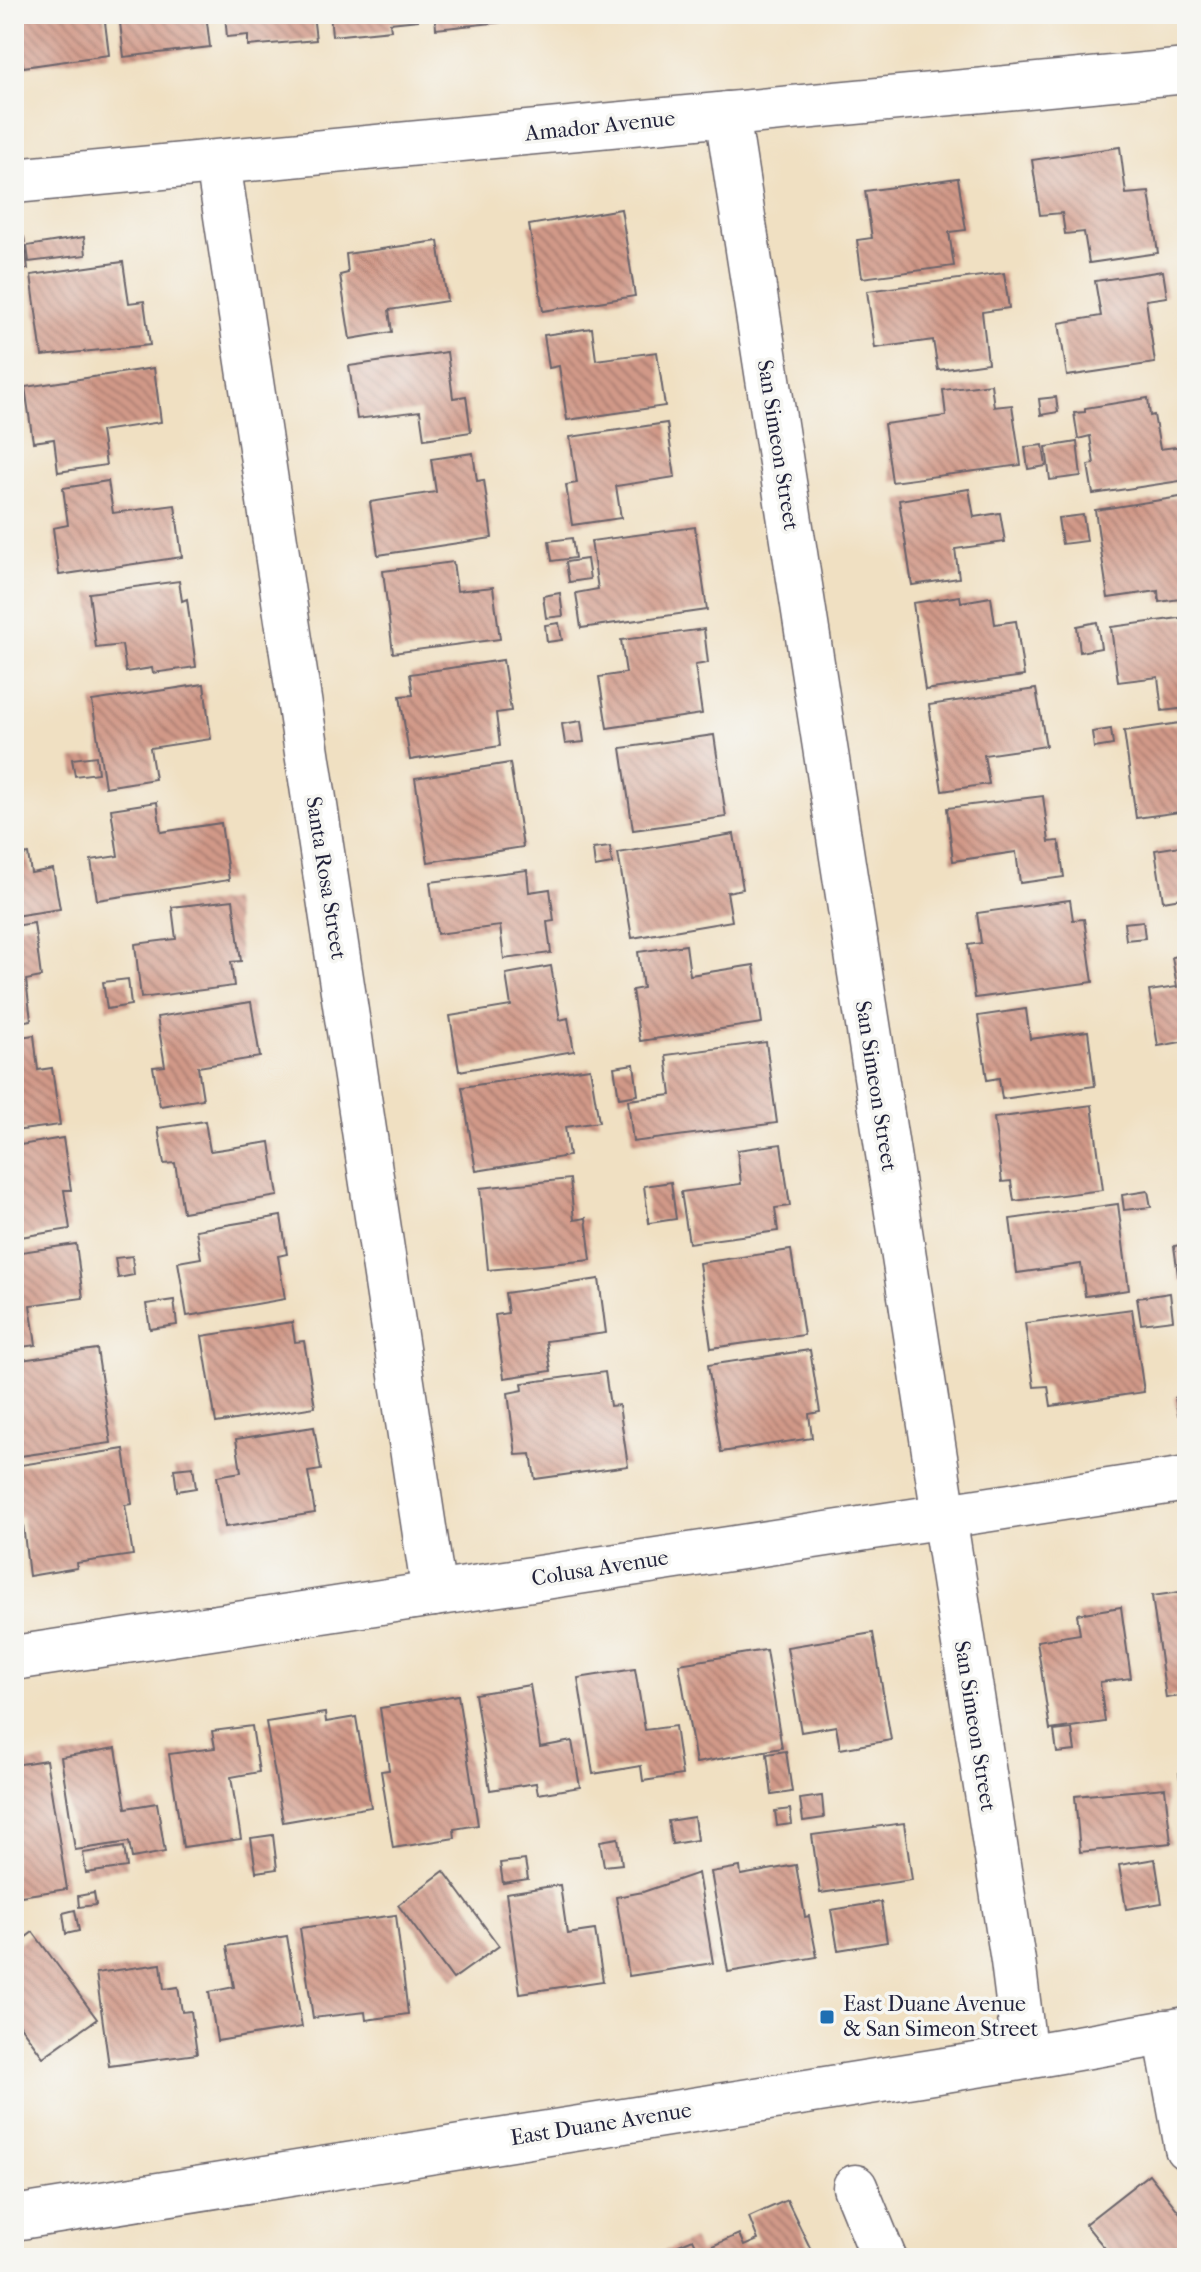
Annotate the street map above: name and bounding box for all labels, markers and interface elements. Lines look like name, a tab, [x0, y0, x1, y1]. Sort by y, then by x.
street label: Amador Avenue	[523, 105, 676, 147]
street label: San Simeon Street	[752, 358, 804, 532]
street label: Santa Rosa Street	[300, 795, 352, 962]
street label: San Simeon Street	[850, 999, 902, 1173]
street label: Colusa Avenue	[530, 1544, 670, 1592]
street label: San Simeon Street	[949, 1639, 1001, 1813]
place label: East Duane Avenue & San Simeon Street	[843, 1991, 1038, 2042]
marker: East Duane Avenue & San Simeon Street	[818, 2008, 836, 2026]
street label: East Duane Avenue	[509, 2097, 694, 2151]

